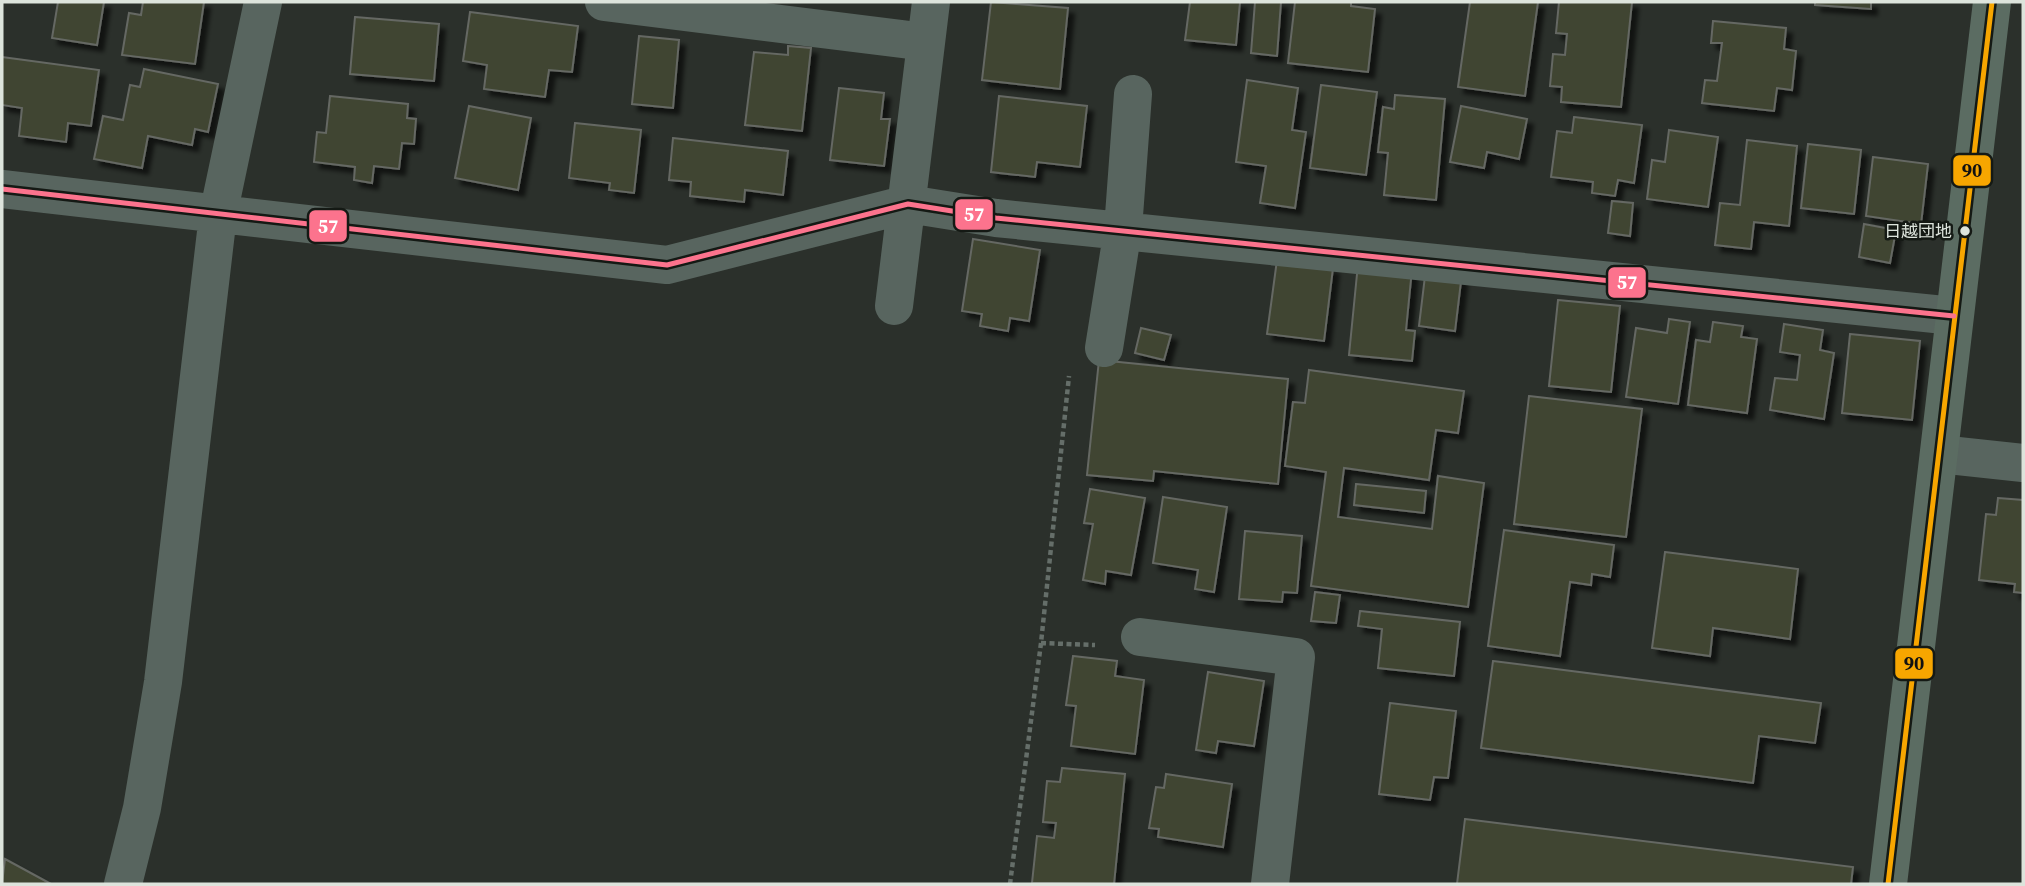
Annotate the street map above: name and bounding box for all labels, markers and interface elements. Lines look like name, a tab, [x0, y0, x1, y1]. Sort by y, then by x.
line badge: 90	[1952, 154, 1992, 187]
text: 90	[1962, 157, 1982, 183]
line badge: 57	[954, 198, 994, 231]
text: 57	[964, 201, 984, 227]
line badge: 57	[308, 209, 348, 243]
text: 57	[318, 213, 338, 239]
place label: 日越団地	[1884, 219, 1952, 243]
marker: 日越団地	[1958, 224, 1972, 238]
line badge: 57	[1607, 266, 1647, 299]
text: 57	[1617, 269, 1637, 295]
line badge: 90	[1894, 647, 1934, 680]
text: 90	[1904, 650, 1924, 676]

